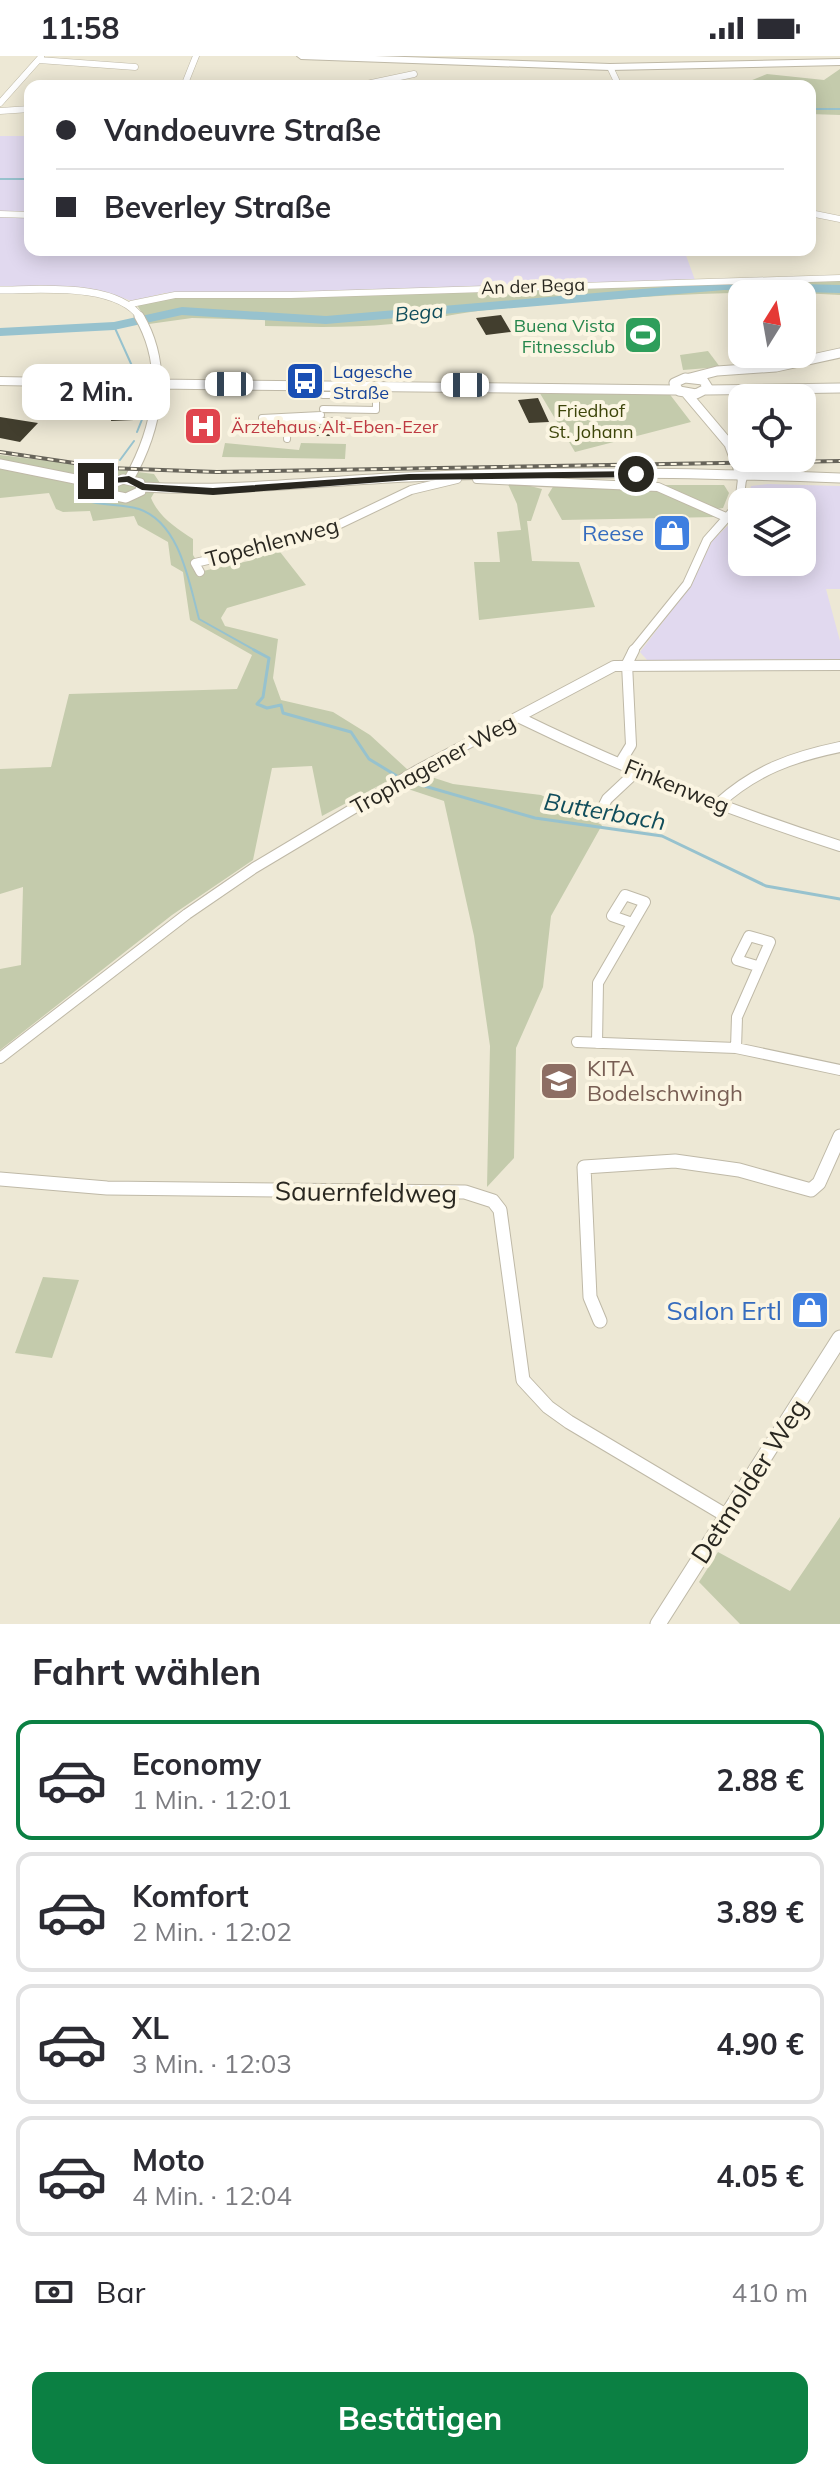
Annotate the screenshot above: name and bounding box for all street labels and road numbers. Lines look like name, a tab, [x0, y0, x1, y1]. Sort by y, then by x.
street label: An der Bega	[481, 273, 585, 299]
street label: Topehlenweg	[202, 511, 342, 573]
street label: Trophagener Weg	[346, 707, 520, 821]
street label: Finkenweg	[621, 752, 733, 820]
street label: Sauernfeldweg	[275, 1174, 457, 1210]
street label: Detmolder Weg	[684, 1392, 814, 1570]

